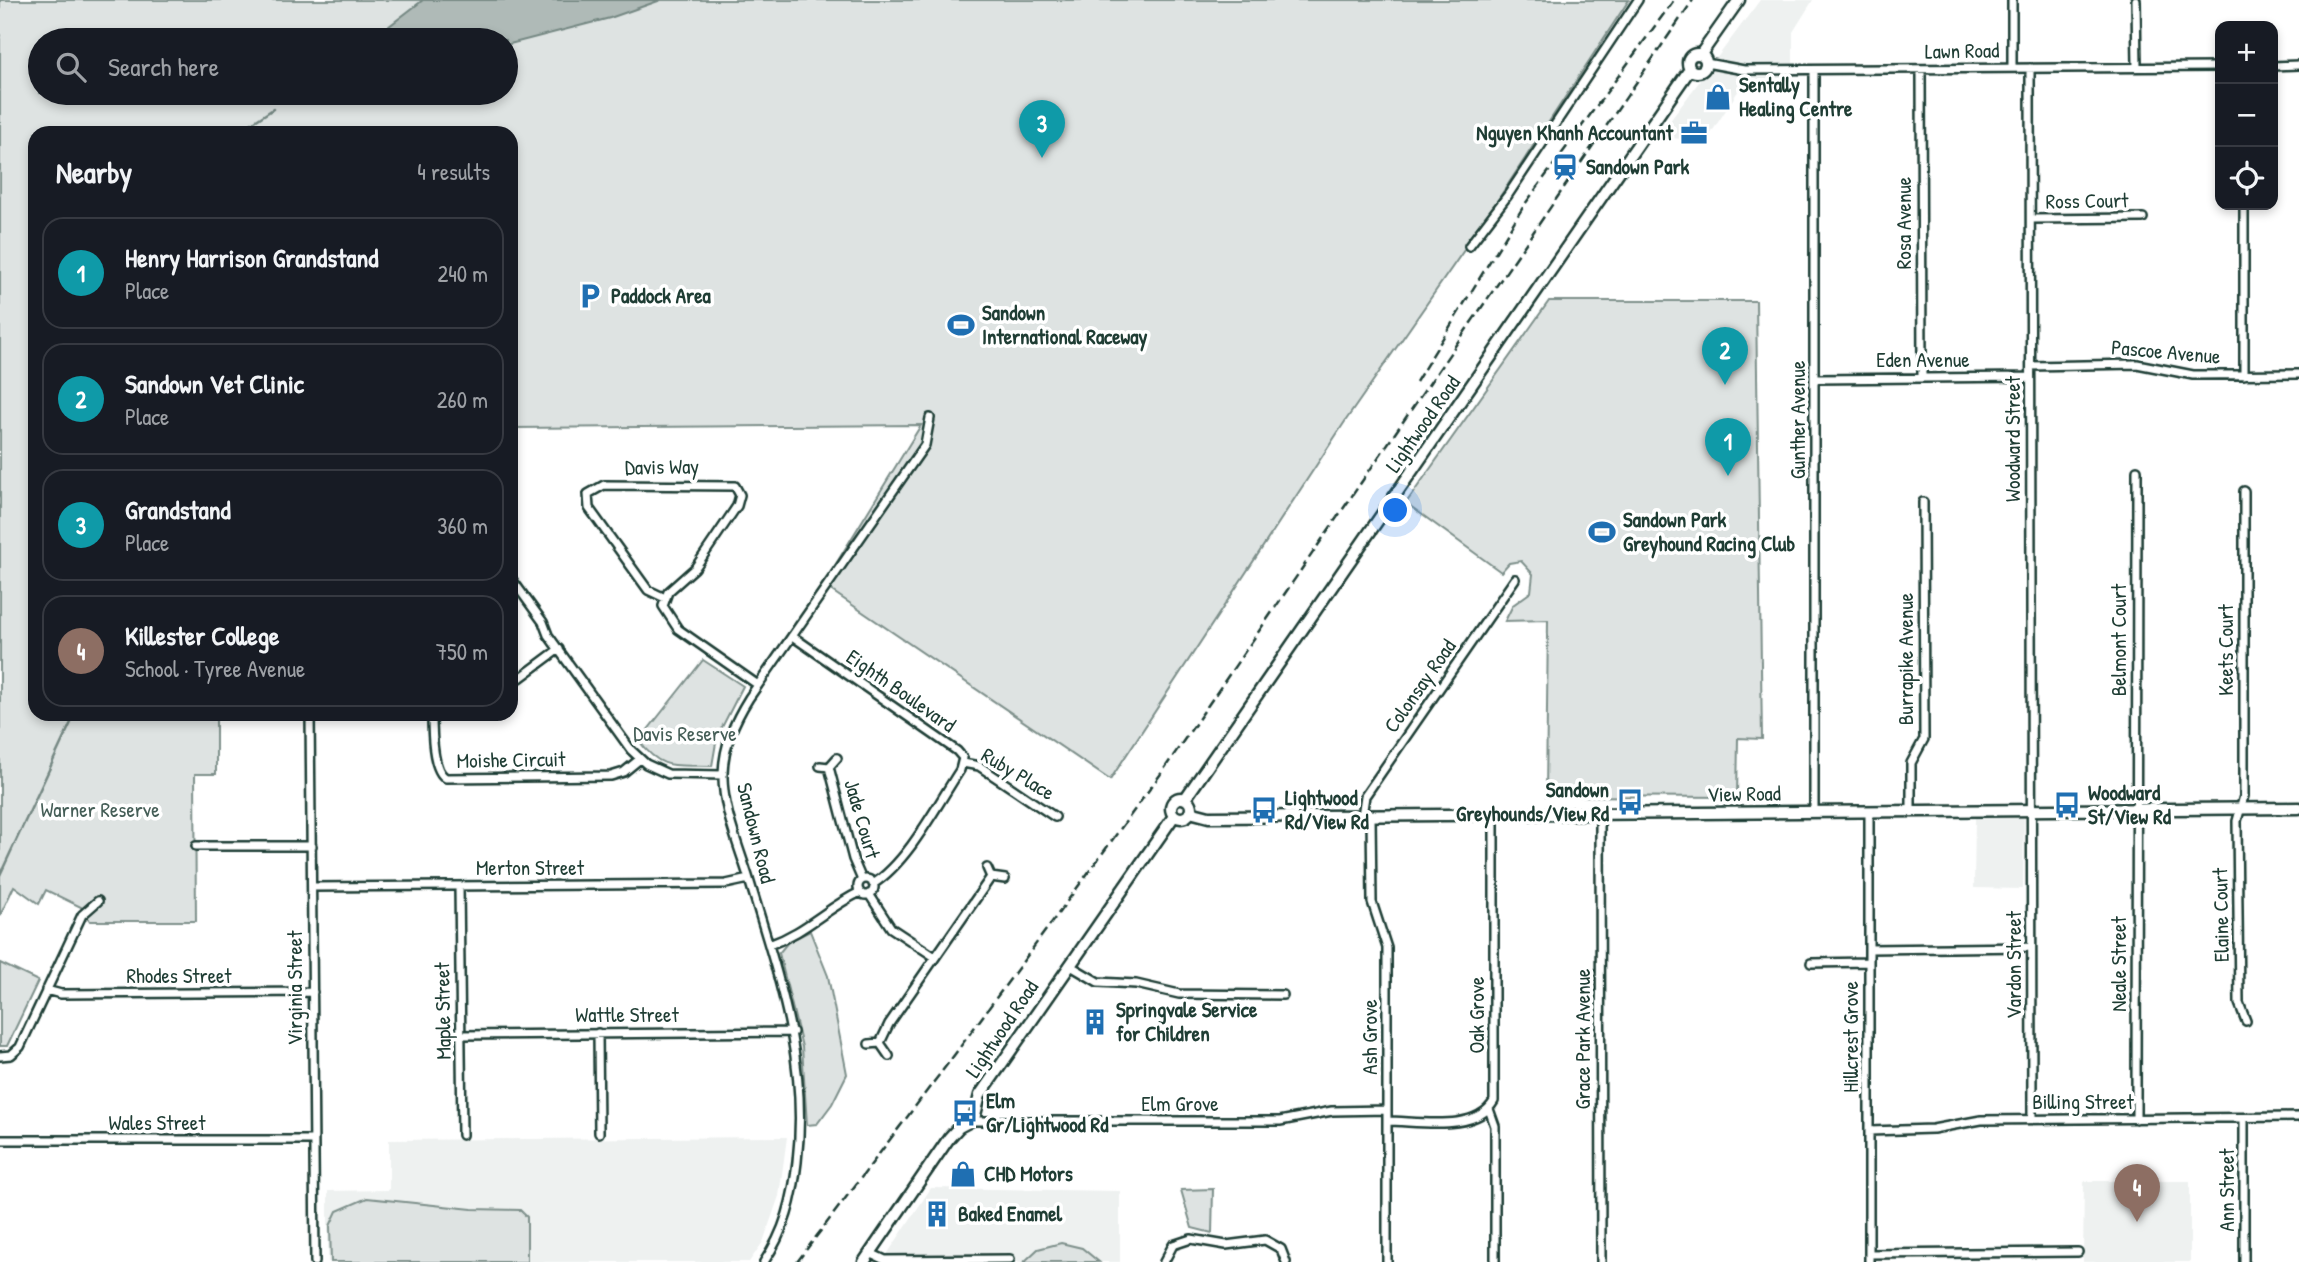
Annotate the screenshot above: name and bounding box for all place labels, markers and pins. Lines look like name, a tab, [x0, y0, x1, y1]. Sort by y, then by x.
place label: Sentally Healing Centre	[1739, 70, 1853, 124]
shop icon: Sentally Healing Centre	[1703, 82, 1733, 112]
pin: 3	[1019, 100, 1065, 158]
place label: Nguyen Khanh Accountant	[1476, 118, 1674, 148]
office icon: Nguyen Khanh Accountant	[1679, 118, 1709, 148]
station icon: Sandown Park	[1550, 152, 1580, 182]
place label: Sandown Park	[1586, 152, 1689, 181]
parking icon: Paddock Area	[575, 281, 605, 311]
place label: Paddock Area	[611, 281, 712, 310]
place label: Sandown International Raceway	[982, 298, 1148, 352]
sports icon: Sandown International Raceway	[946, 310, 976, 340]
pin: 2	[1702, 327, 1748, 385]
pin: 1	[1705, 418, 1751, 476]
place label: Sandown Park Greyhound Racing Club	[1623, 505, 1795, 559]
sports icon: Sandown Park Greyhound Racing Club	[1587, 517, 1617, 547]
place label: Sandown Greyhounds/View Rd	[1456, 775, 1610, 829]
place label: Woodward St/View Rd	[2088, 778, 2172, 831]
place label: Lightwood Rd/View Rd	[1285, 783, 1370, 836]
bus stop icon: Sandown Greyhounds/View Rd	[1615, 787, 1645, 817]
bus stop icon: Woodward St/View Rd	[2052, 790, 2082, 820]
bus stop icon: Lightwood Rd/View Rd	[1249, 795, 1279, 825]
place label: Springvale Service for Children	[1116, 995, 1258, 1048]
building icon: Springvale Service for Children	[1080, 1007, 1110, 1037]
place label: Elm Gr/Lightwood Rd	[986, 1086, 1109, 1140]
bus stop icon: Elm Gr/Lightwood Rd	[950, 1098, 980, 1128]
shop icon: CHD Motors	[948, 1159, 978, 1189]
place label: CHD Motors	[984, 1159, 1073, 1188]
pin: 4	[2114, 1164, 2160, 1222]
building icon: Baked Enamel	[922, 1199, 952, 1229]
place label: Baked Enamel	[958, 1199, 1063, 1228]

